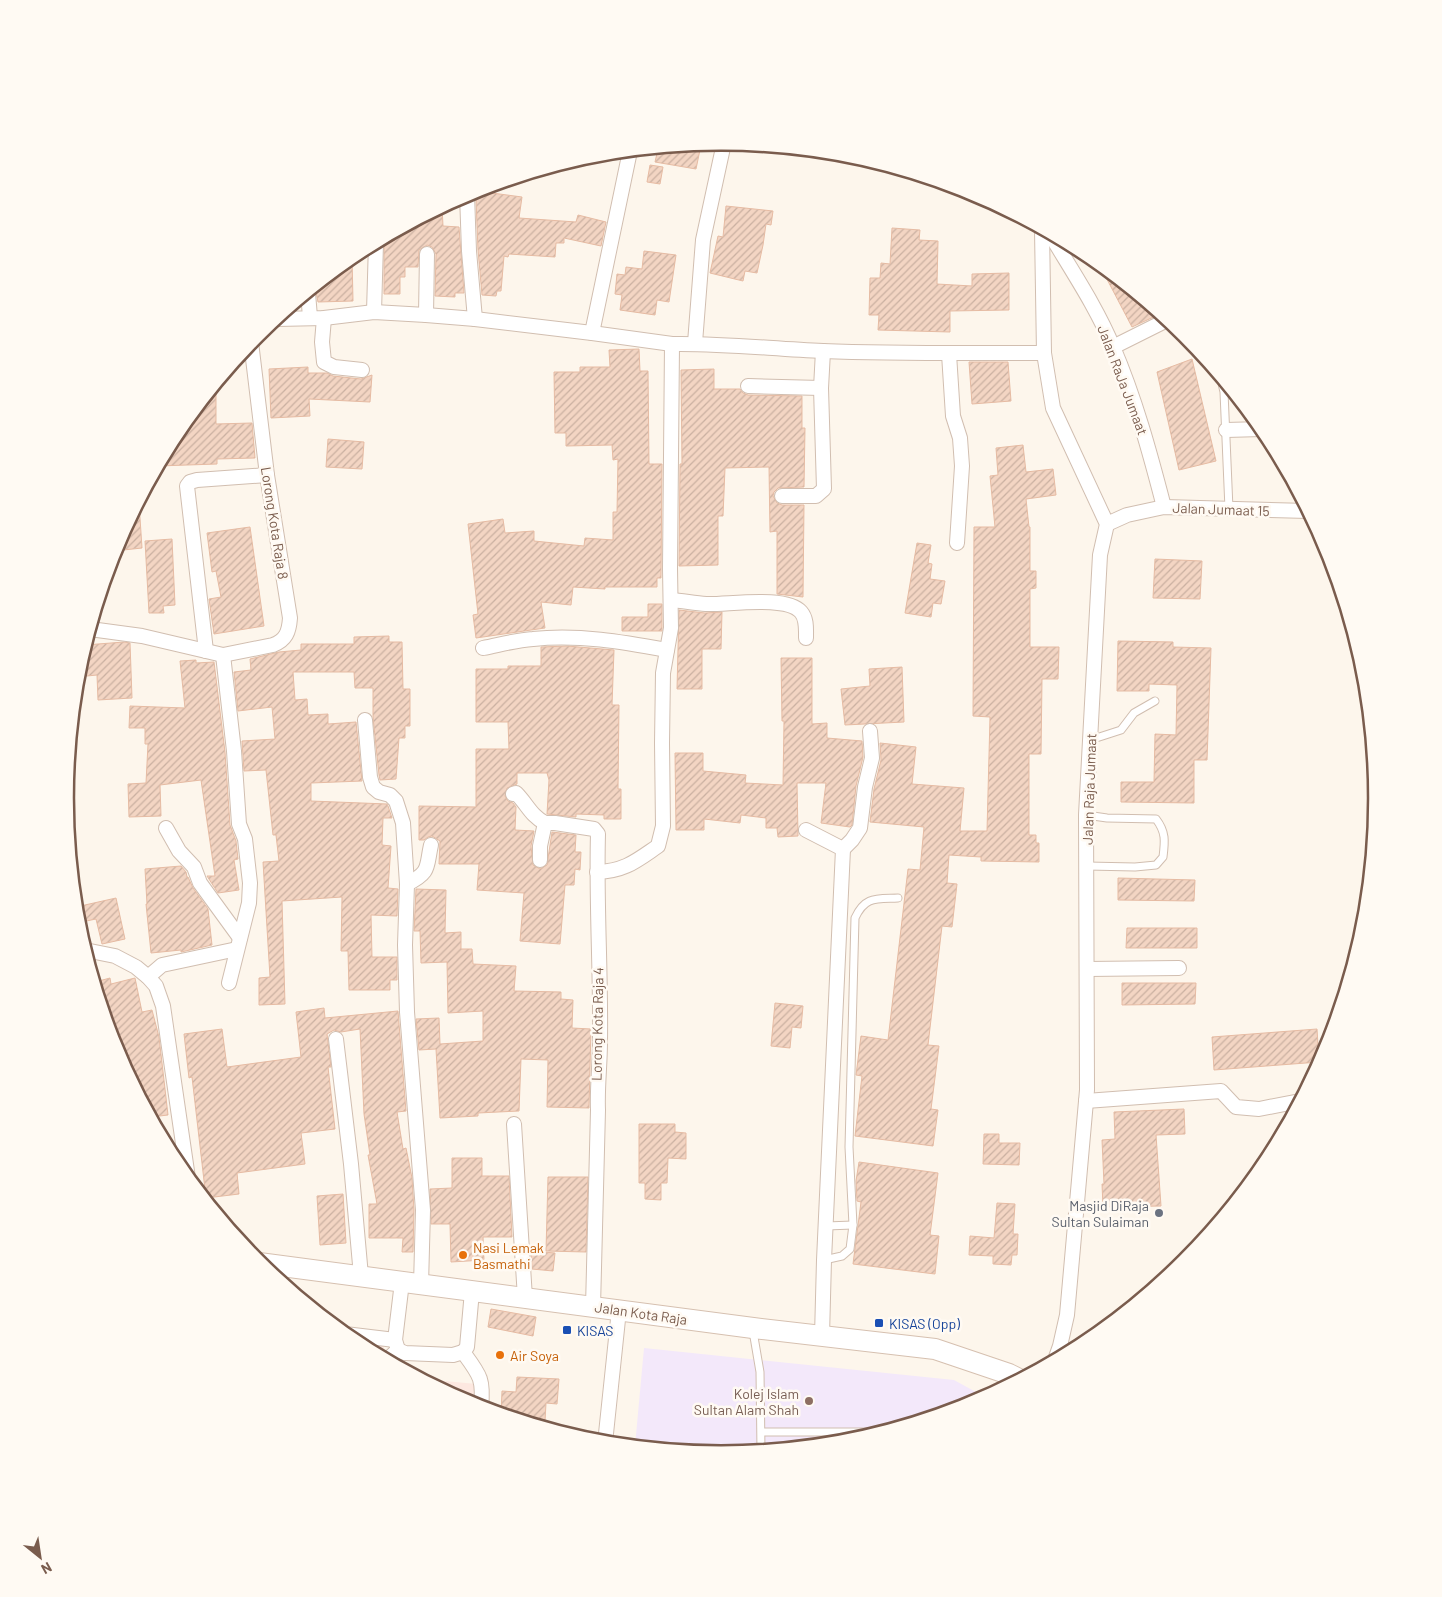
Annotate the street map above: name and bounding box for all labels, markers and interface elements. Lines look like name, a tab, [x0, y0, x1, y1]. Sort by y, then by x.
street label: Jalan RaJa Jumaat	[1094, 323, 1152, 437]
street label: Lorong Kota Raja 8	[258, 466, 292, 580]
street label: Jalan Jumaat 15	[1172, 499, 1270, 519]
street label: Jalan Raja Jumaat	[1079, 733, 1099, 845]
street label: Lorong Kota Raja 4	[588, 967, 606, 1081]
place label: Masjid DiRaja Sultan Sulaiman	[1052, 1197, 1149, 1230]
marker: Masjid DiRaja Sultan Sulaiman	[1153, 1207, 1165, 1219]
place label: Nasi Lemak Basmathi	[473, 1239, 544, 1272]
marker: Nasi Lemak Basmathi	[457, 1249, 469, 1261]
street label: Jalan Kota Raja	[594, 1298, 688, 1328]
place label: KISAS (Opp)	[889, 1315, 960, 1332]
marker: KISAS (Opp)	[873, 1317, 885, 1329]
place label: KISAS	[577, 1322, 614, 1339]
marker: KISAS	[561, 1324, 573, 1336]
place label: Air Soya	[510, 1347, 559, 1364]
marker: Air Soya	[494, 1349, 506, 1361]
place label: Kolej Islam Sultan Alam Shah	[694, 1385, 799, 1418]
marker: Kolej Islam Sultan Alam Shah	[803, 1395, 815, 1407]
north arrow	[15, 1532, 65, 1582]
text: N	[38, 1559, 55, 1578]

